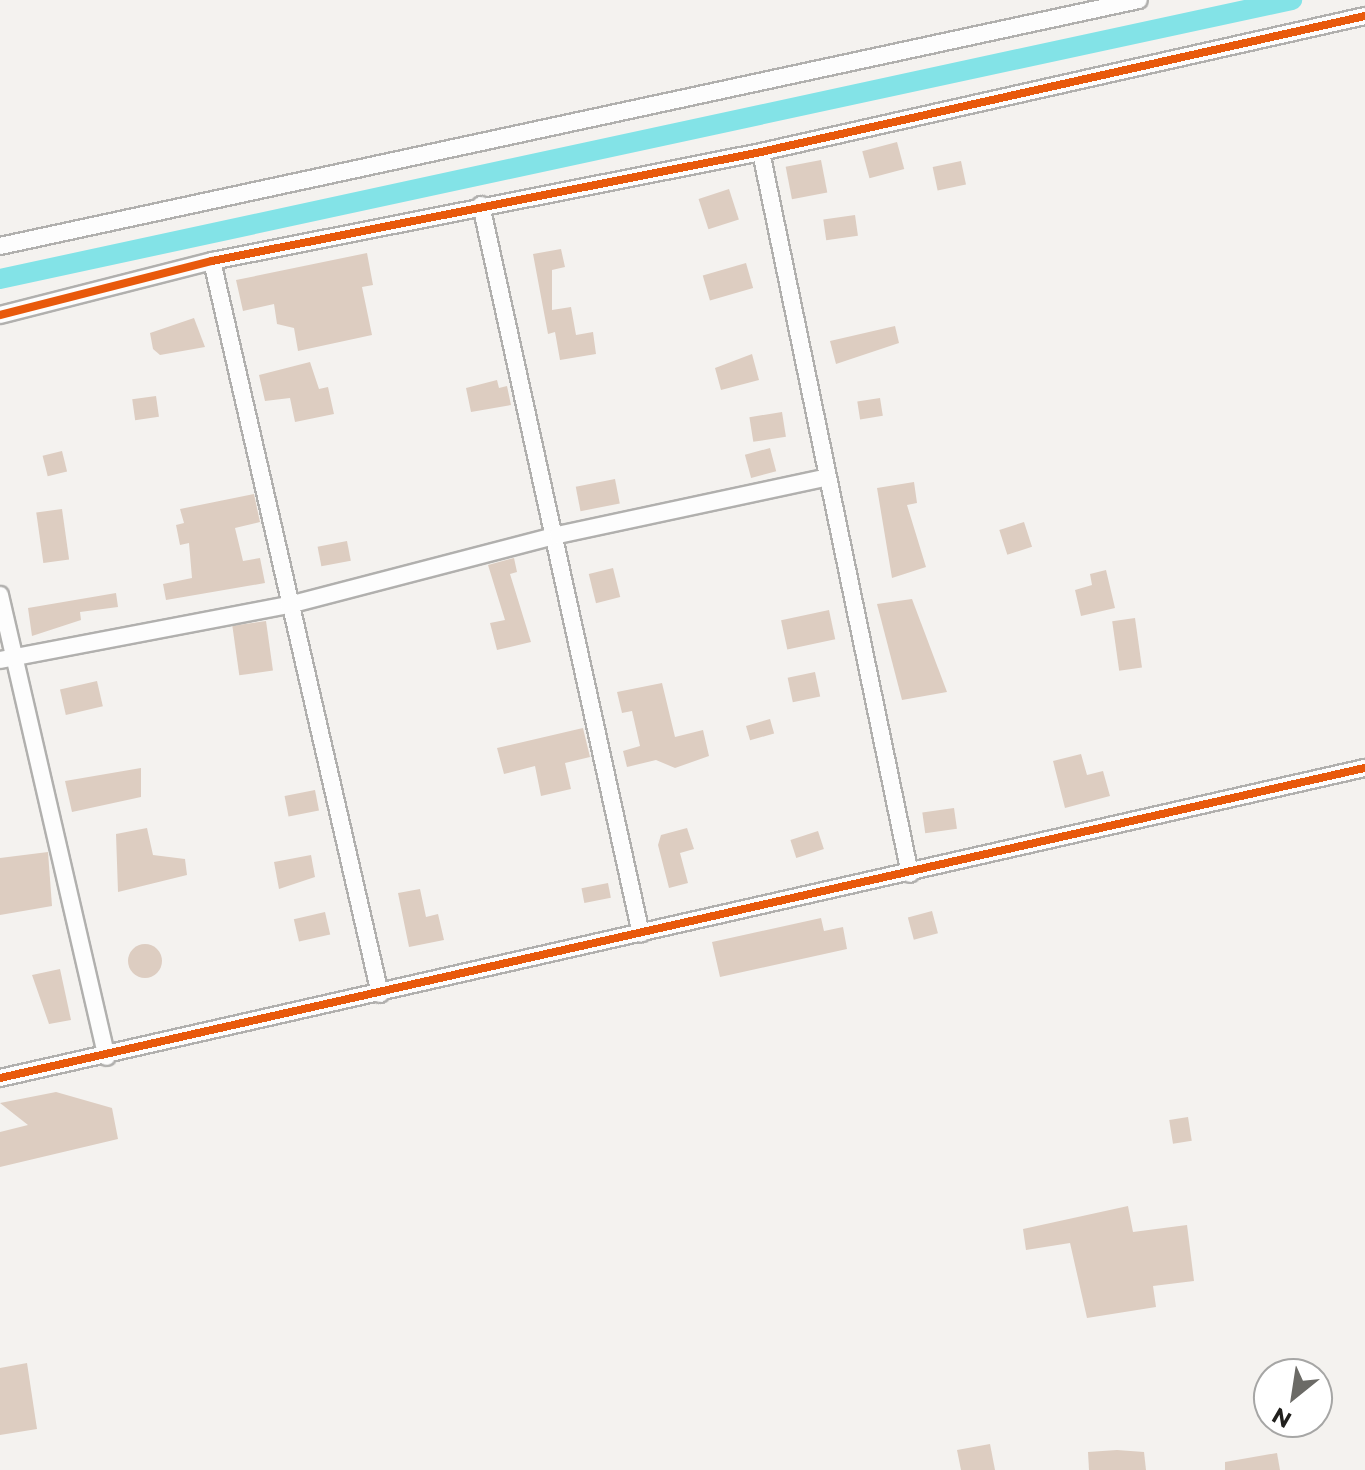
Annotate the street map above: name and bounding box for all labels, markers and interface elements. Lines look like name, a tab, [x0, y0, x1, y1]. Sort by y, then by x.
north arrow	[1253, 1358, 1333, 1438]
text: N	[1267, 1401, 1296, 1434]

